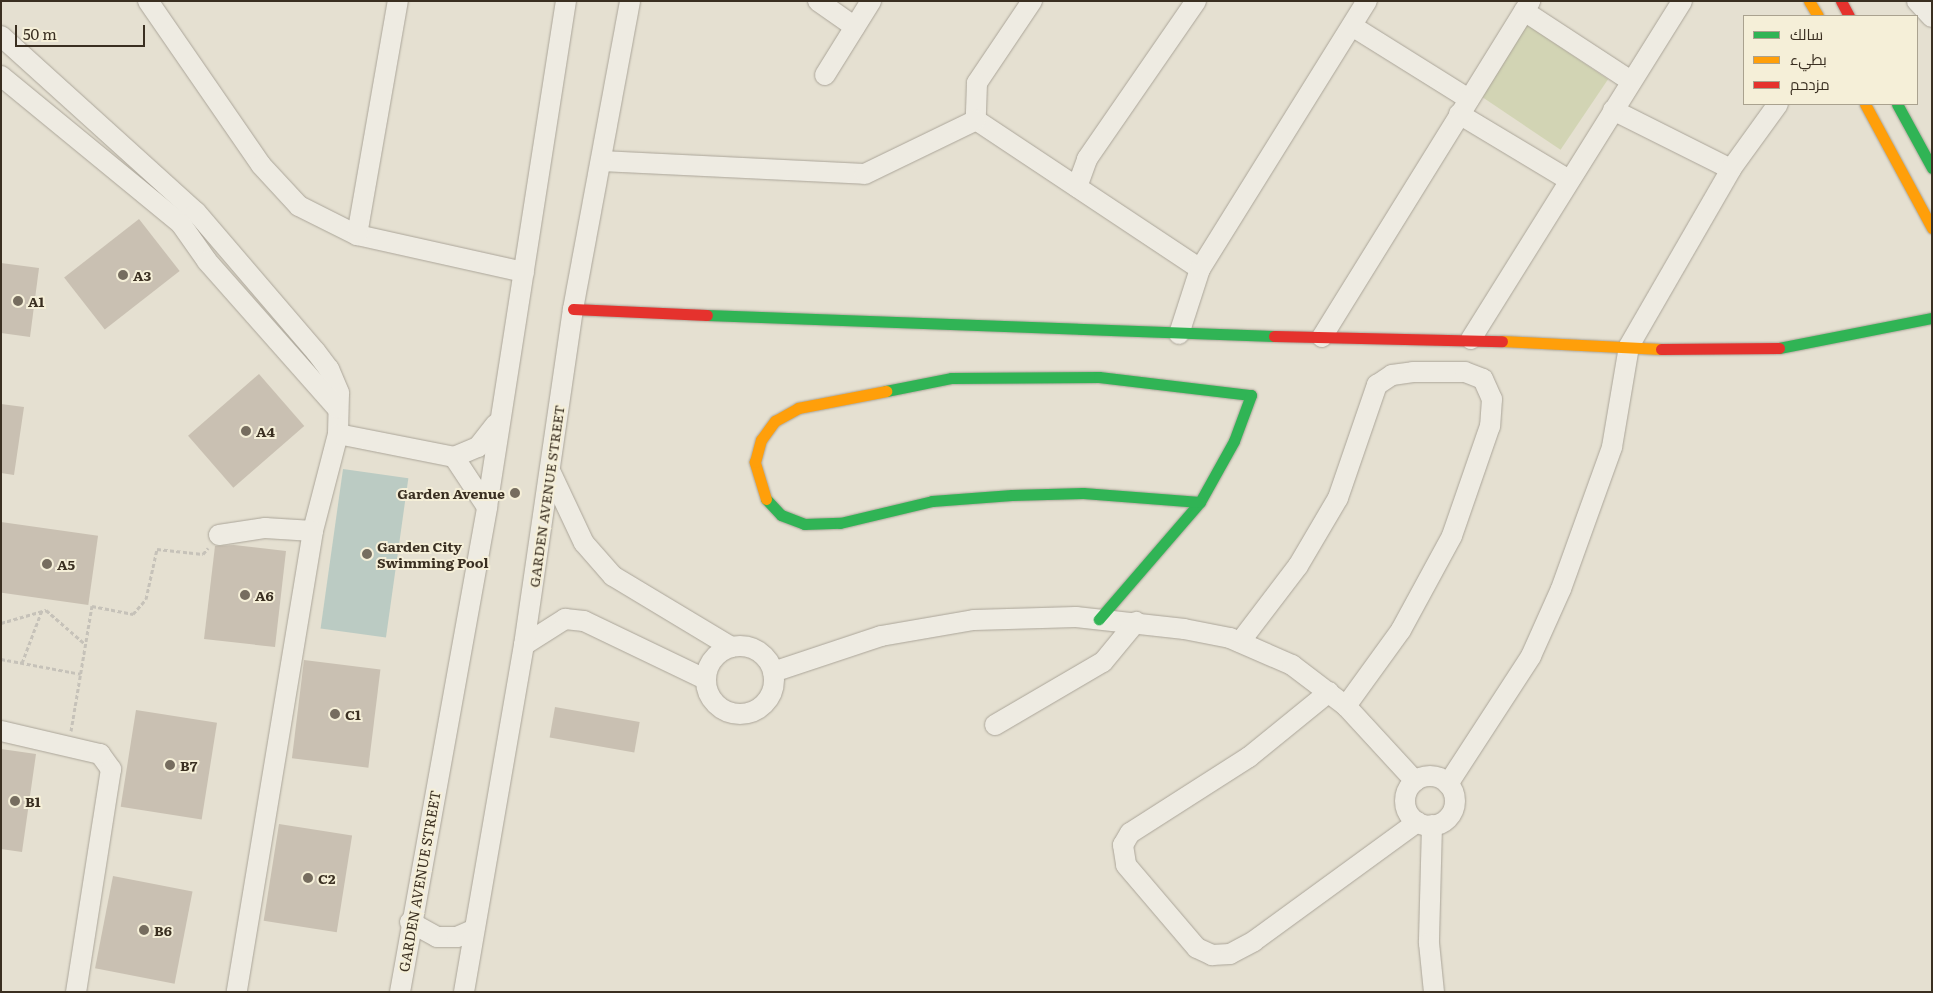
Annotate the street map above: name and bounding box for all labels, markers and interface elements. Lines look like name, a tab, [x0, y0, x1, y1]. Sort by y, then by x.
scale bar	[18, 15, 148, 47]
legend	[1743, 15, 1918, 105]
text: 50 m	[23, 22, 57, 45]
text: سالك	[1790, 22, 1823, 45]
text: بطيء	[1790, 47, 1827, 70]
text: مزدحم	[1790, 72, 1830, 95]
place label: A3	[133, 267, 151, 283]
marker: A3	[117, 269, 129, 281]
place label: A1	[28, 293, 44, 309]
marker: A1	[12, 295, 24, 307]
street label: GARDEN AVENUE STREET	[525, 404, 567, 588]
place label: A4	[256, 423, 275, 439]
marker: A4	[240, 425, 252, 437]
place label: Garden Avenue	[397, 485, 505, 501]
marker: Garden Avenue	[509, 487, 521, 499]
place label: Garden City Swimming Pool	[377, 538, 489, 570]
marker: Garden City Swimming Pool	[361, 548, 373, 560]
place label: A5	[57, 556, 75, 572]
marker: A5	[41, 558, 53, 570]
place label: A6	[255, 587, 274, 603]
marker: A6	[239, 589, 251, 601]
place label: C1	[345, 706, 361, 722]
marker: C1	[329, 708, 341, 720]
place label: B7	[180, 757, 197, 773]
marker: B7	[164, 759, 176, 771]
street label: GARDEN AVENUE STREET	[395, 789, 443, 973]
place label: B1	[25, 793, 40, 809]
marker: B1	[9, 795, 21, 807]
place label: C2	[318, 870, 335, 886]
marker: C2	[302, 872, 314, 884]
place label: B6	[154, 922, 172, 938]
marker: B6	[138, 924, 150, 936]

